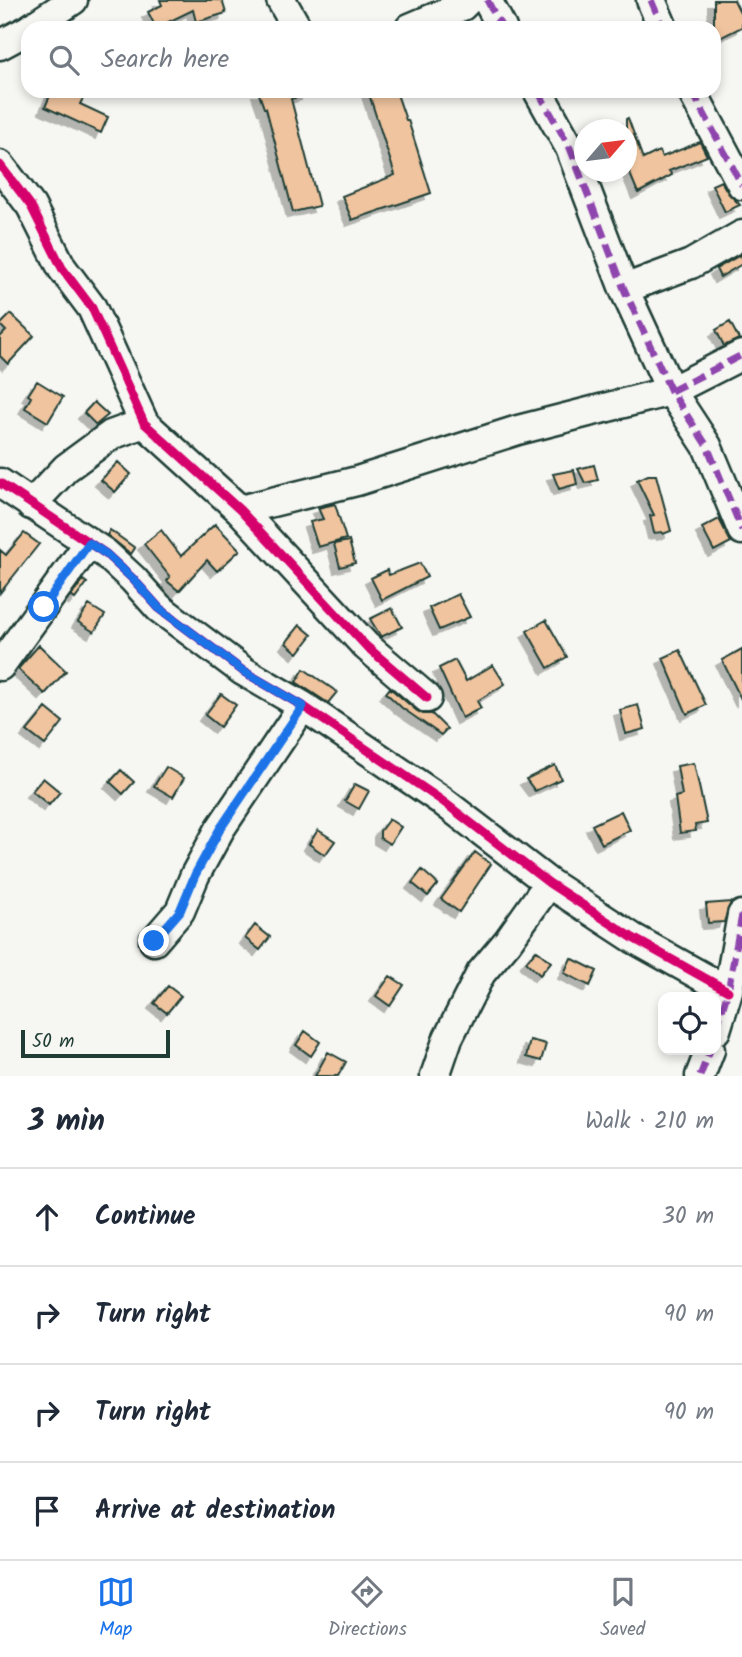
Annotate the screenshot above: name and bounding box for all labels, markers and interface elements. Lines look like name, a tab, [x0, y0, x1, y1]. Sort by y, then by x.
search box	[21, 21, 721, 98]
text: Search here	[101, 39, 229, 81]
icon: search	[45, 41, 83, 79]
north arrow	[574, 119, 637, 182]
route start	[28, 591, 59, 622]
route end	[138, 925, 169, 956]
map controls	[658, 992, 721, 1055]
button: locate	[658, 992, 721, 1055]
scale bar	[21, 1027, 170, 1059]
text: 50 m	[32, 1027, 74, 1057]
text: 3 min	[28, 1098, 105, 1146]
text: Walk · 210 m	[585, 1104, 714, 1140]
text: Continue	[95, 1196, 196, 1238]
icon: ahead	[28, 1198, 66, 1236]
text: 30 m	[662, 1199, 714, 1235]
text: Turn right	[95, 1294, 211, 1336]
icon: right	[28, 1296, 66, 1334]
text: 90 m	[664, 1297, 714, 1333]
text: Turn right	[95, 1392, 211, 1434]
icon: right	[28, 1394, 66, 1432]
text: 90 m	[664, 1395, 714, 1431]
text: Arrive at destination	[95, 1490, 335, 1532]
icon: arrive	[28, 1492, 66, 1530]
tab: Map	[97, 1573, 135, 1645]
tab: Directions	[328, 1573, 407, 1645]
tab: Saved	[600, 1573, 645, 1645]

